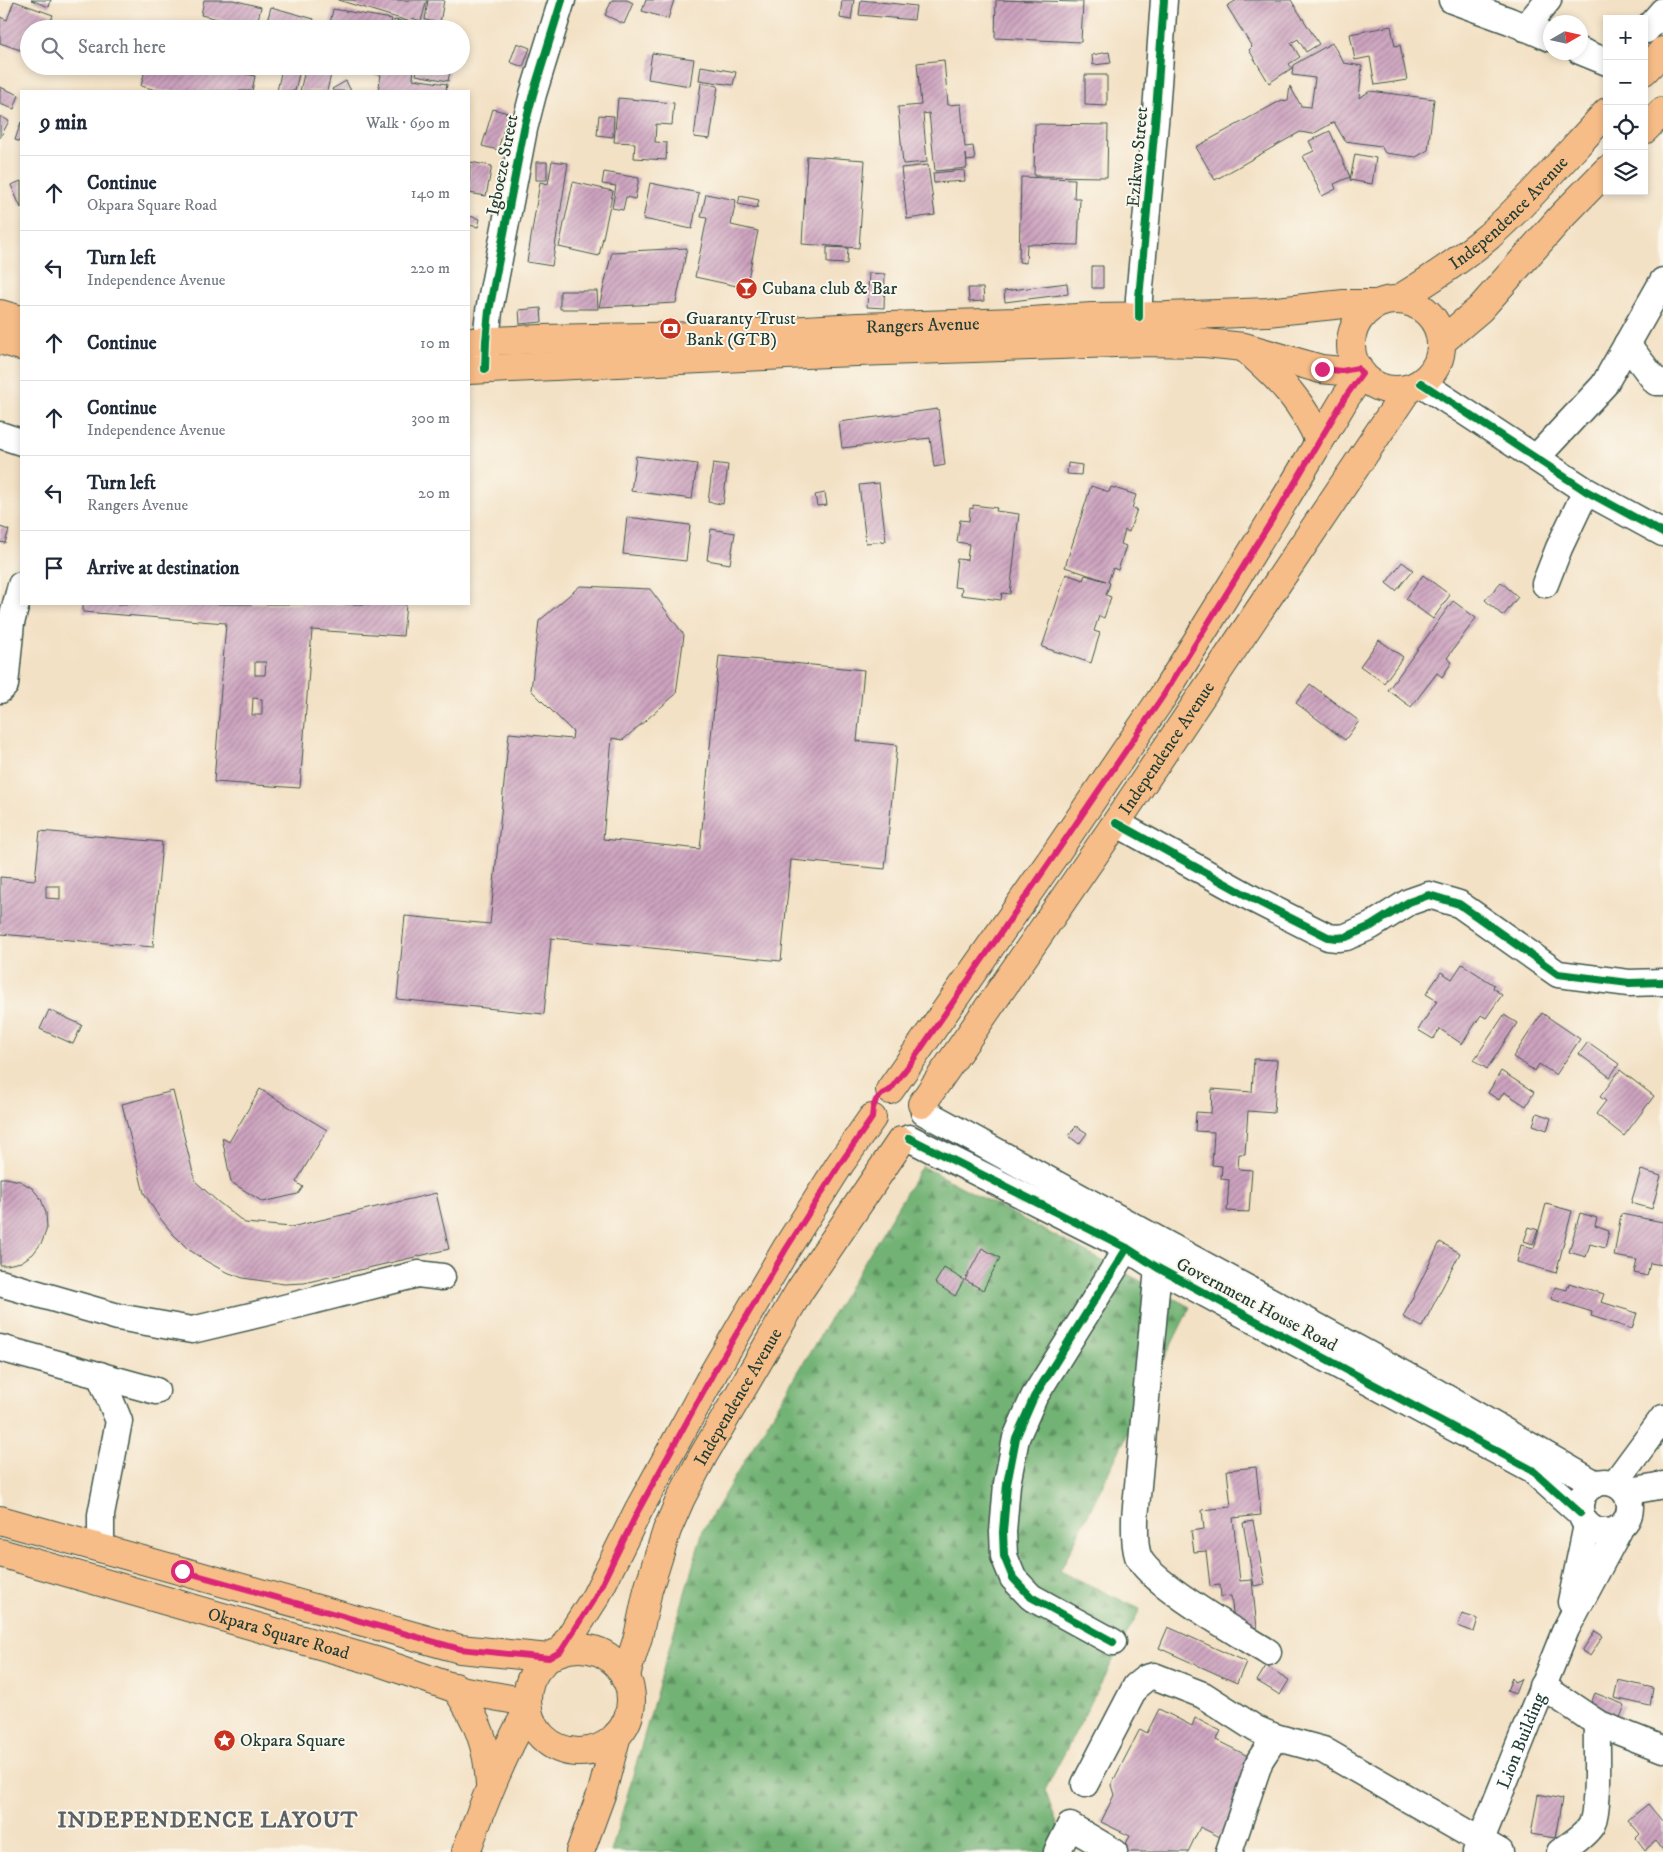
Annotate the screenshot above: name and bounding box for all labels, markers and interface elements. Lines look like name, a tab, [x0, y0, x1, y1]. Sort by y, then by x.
north arrow	[1543, 15, 1588, 60]
map controls	[1603, 15, 1648, 195]
button: +	[1603, 15, 1648, 60]
search box	[20, 20, 470, 75]
icon: search	[38, 34, 66, 62]
text: Search here	[78, 36, 166, 59]
button: −	[1603, 60, 1648, 105]
button: locate	[1603, 105, 1648, 150]
street label: Ezikwo Street	[1123, 106, 1153, 208]
text: 9 min	[40, 110, 87, 136]
text: Walk · 690 m	[366, 113, 450, 133]
street label: Igboeze Street	[482, 113, 524, 218]
button: layers	[1603, 150, 1648, 195]
street label: Independence Avenue	[1445, 152, 1573, 275]
text: Continue	[87, 172, 157, 195]
icon: ahead	[40, 179, 68, 207]
text: 140 m	[411, 183, 450, 203]
text: Okpara Square Road	[87, 195, 217, 215]
text: Turn left	[87, 247, 156, 270]
icon: left	[40, 254, 68, 282]
text: 220 m	[410, 258, 450, 278]
text: Independence Avenue	[87, 270, 225, 290]
bar icon: Cubana club & Bar	[734, 276, 758, 300]
place label: Cubana club & Bar	[762, 278, 897, 300]
place label: Guaranty Trust Bank (GTB)	[686, 308, 796, 351]
street label: Rangers Avenue	[865, 313, 980, 339]
bank icon: Guaranty Trust Bank (GTB)	[658, 316, 682, 340]
icon: ahead	[40, 329, 68, 357]
text: Continue	[87, 332, 157, 355]
text: 10 m	[420, 333, 450, 353]
route end	[1311, 358, 1334, 381]
text: Continue	[87, 397, 157, 420]
icon: ahead	[40, 404, 68, 432]
text: 300 m	[411, 408, 450, 428]
text: Independence Avenue	[87, 420, 225, 440]
text: Turn left	[87, 472, 156, 495]
icon: left	[40, 479, 68, 507]
text: 20 m	[418, 483, 450, 503]
text: Rangers Avenue	[87, 495, 188, 515]
icon: arrive	[40, 554, 68, 582]
text: Arrive at destination	[87, 557, 239, 580]
street label: Independence Avenue	[1115, 678, 1220, 819]
street label: Government House Road	[1172, 1253, 1341, 1357]
street label: Independence Avenue	[690, 1324, 787, 1470]
route start	[171, 1560, 194, 1583]
street label: Okpara Square Road	[205, 1603, 352, 1665]
street label: Lion Building	[1493, 1690, 1551, 1792]
place icon: Okpara Square	[212, 1728, 236, 1752]
place label: Okpara Square	[240, 1730, 345, 1752]
district label: INDEPENDENCE LAYOUT	[57, 1807, 359, 1834]

